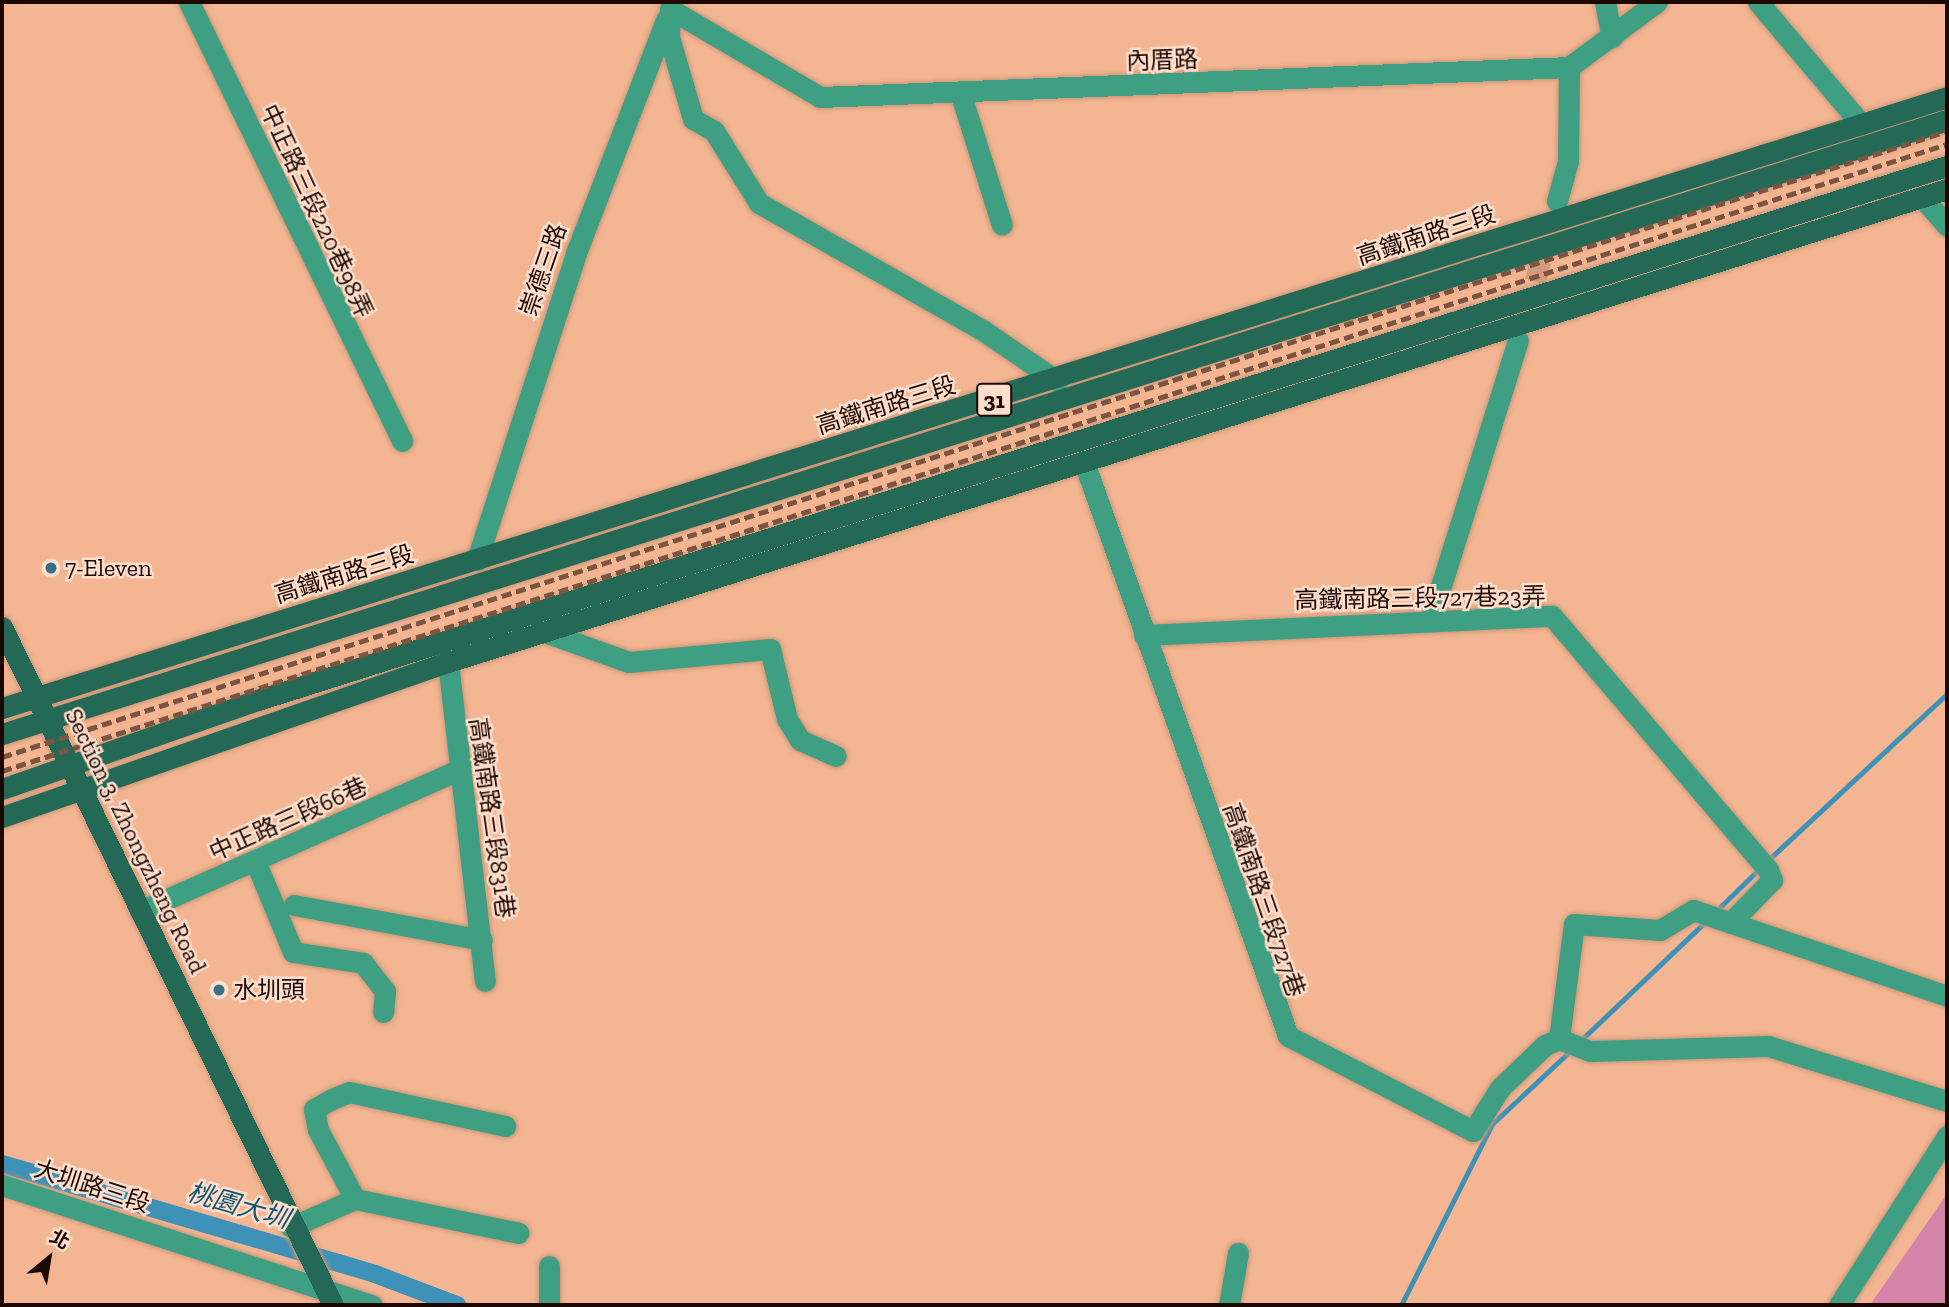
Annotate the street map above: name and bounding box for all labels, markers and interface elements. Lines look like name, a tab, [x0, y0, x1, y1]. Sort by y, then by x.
street label: 內厝路	[1126, 44, 1198, 76]
street label: 中正路三段220巷98弄	[255, 100, 379, 322]
street label: 高鐵南路三段	[1353, 199, 1499, 271]
street label: 崇德三路	[514, 220, 572, 320]
street label: 高鐵南路三段	[813, 370, 959, 440]
road number: 31	[975, 380, 1013, 420]
street label: 高鐵南路三段	[271, 539, 417, 609]
place label: 7-Eleven	[65, 554, 152, 582]
marker: 7-Eleven	[43, 560, 59, 576]
street label: 高鐵南路三段727巷23弄	[1294, 581, 1546, 615]
street label: Section 3, Zhongzheng Road	[59, 704, 213, 978]
street label: 高鐵南路三段831巷	[464, 716, 520, 920]
street label: 中正路三段66巷	[205, 771, 371, 867]
street label: 高鐵南路三段727巷	[1217, 799, 1311, 1001]
place label: 水圳頭	[233, 976, 305, 1004]
marker: 水圳頭	[211, 982, 227, 998]
street label: 大圳路三段	[30, 1154, 154, 1218]
water label: 桃園大圳	[184, 1177, 292, 1235]
north arrow	[14, 1223, 84, 1293]
text: 北	[46, 1225, 74, 1254]

